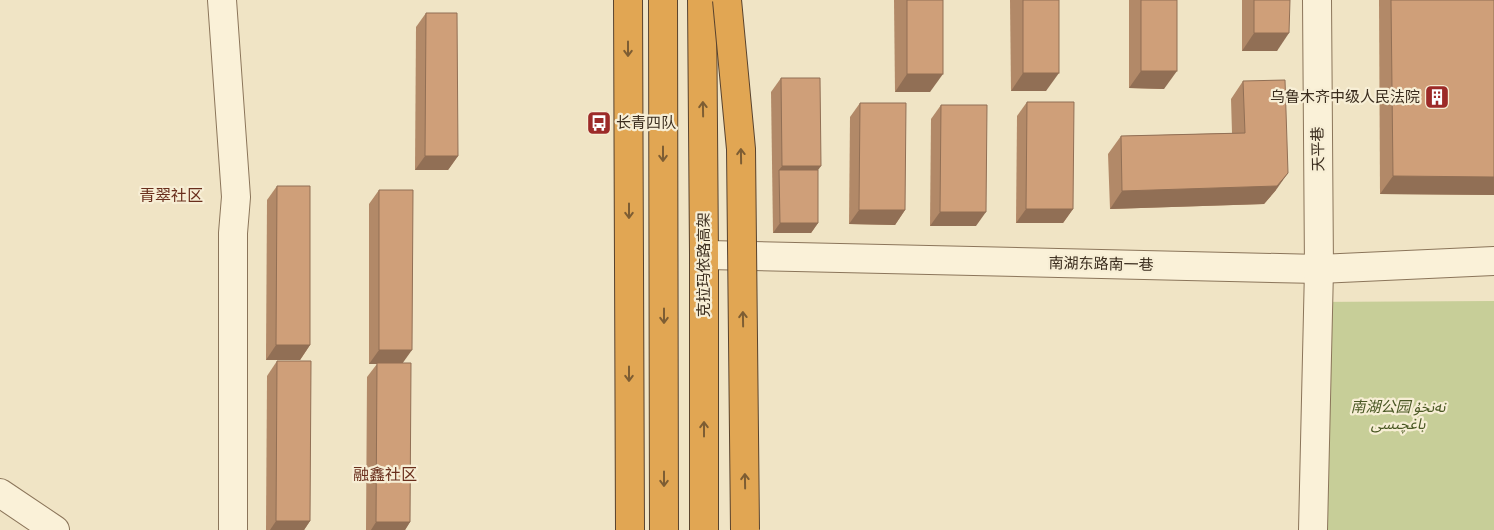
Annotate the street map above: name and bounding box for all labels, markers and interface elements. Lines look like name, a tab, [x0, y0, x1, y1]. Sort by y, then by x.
one-way arrow	[623, 40, 633, 56]
building icon: 乌鲁木齐中级人民法院	[1424, 84, 1450, 110]
place label: 乌鲁木齐中级人民法院	[1270, 89, 1420, 105]
one-way arrow	[698, 101, 708, 118]
bus stop icon: 长青四队	[586, 110, 612, 136]
place label: 长青四队	[616, 115, 676, 131]
street label: 天平巷	[1310, 126, 1326, 172]
one-way arrow	[658, 145, 668, 161]
one-way arrow	[736, 149, 746, 165]
district label: 青翠社区	[139, 187, 203, 204]
one-way arrow	[624, 202, 634, 219]
street label: 克拉玛依路高架	[695, 212, 712, 318]
street label: 南湖东路南一巷	[1048, 255, 1154, 273]
one-way arrow	[659, 308, 669, 324]
one-way arrow	[738, 311, 748, 328]
one-way arrow	[624, 365, 634, 381]
park label: 南湖公园 نەنخۇ باغچىسى	[1351, 399, 1447, 434]
one-way arrow	[699, 421, 709, 438]
district label: 融鑫社区	[353, 466, 417, 483]
one-way arrow	[659, 470, 669, 486]
one-way arrow	[740, 474, 750, 490]

